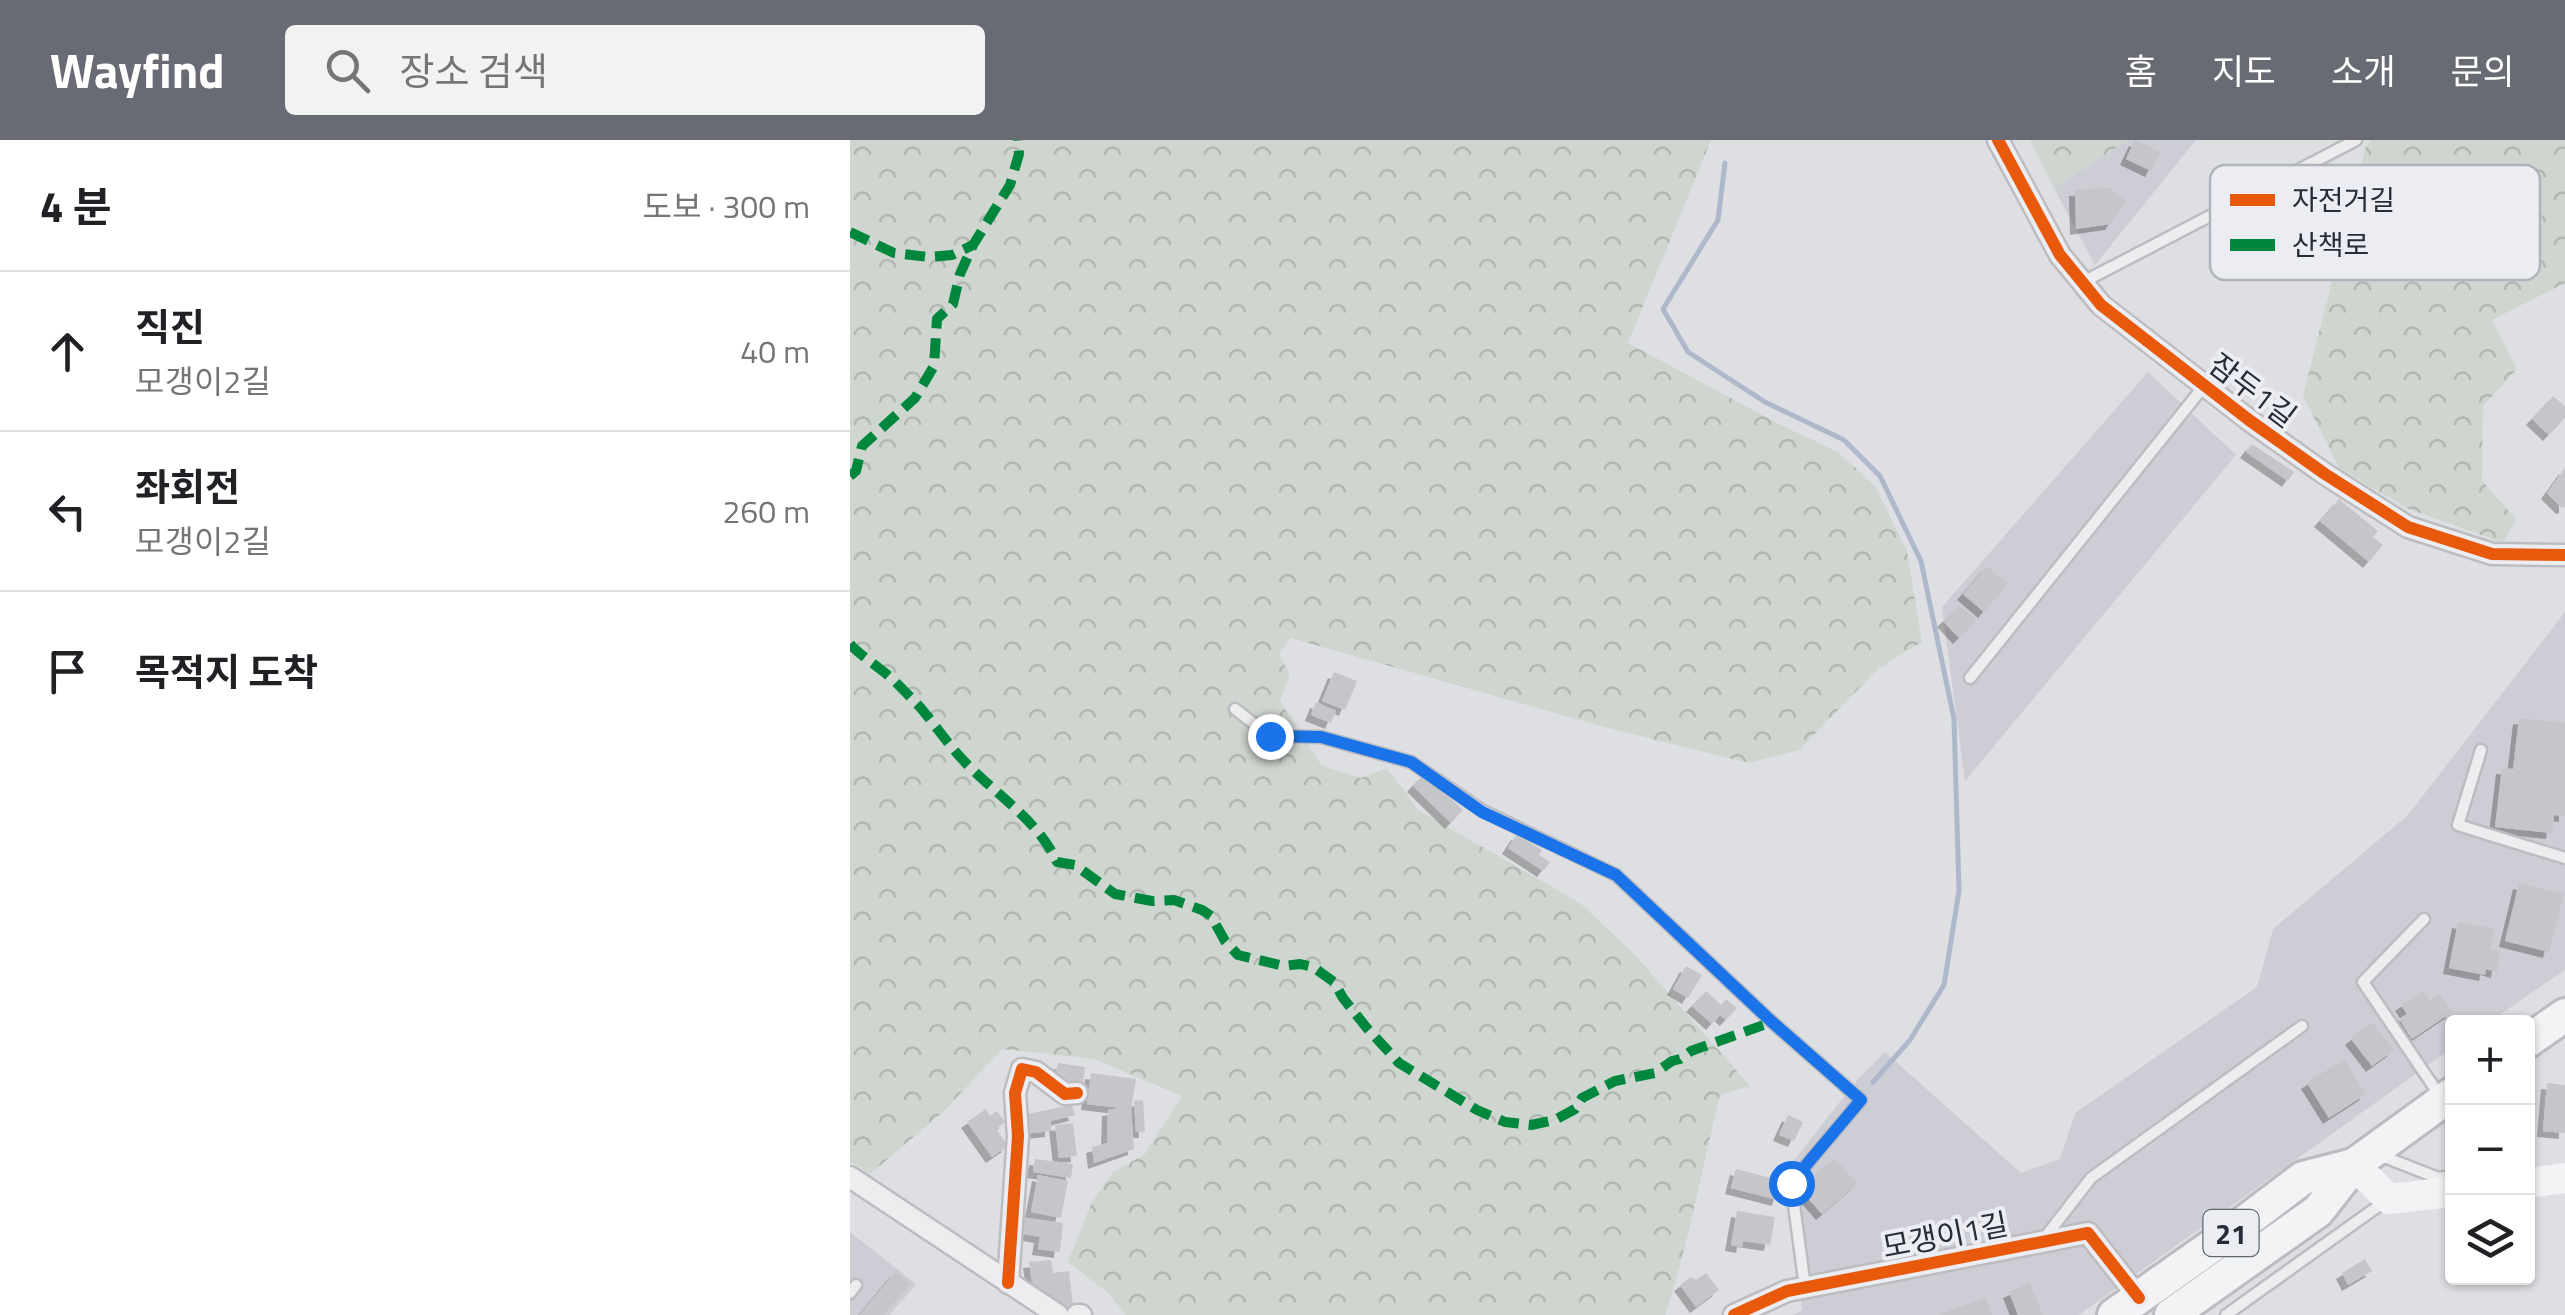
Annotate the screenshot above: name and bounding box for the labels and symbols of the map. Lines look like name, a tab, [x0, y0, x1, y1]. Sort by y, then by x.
legend	[2210, 165, 2540, 280]
text: 자전거길	[2292, 178, 2395, 221]
text: 산책로	[2292, 223, 2369, 266]
street label: 잠두1길	[2199, 342, 2307, 438]
route end	[1248, 714, 1294, 760]
route start	[1769, 1161, 1815, 1207]
street label: 모갱이1길	[1878, 1200, 2012, 1270]
road number: 21	[2204, 1210, 2258, 1256]

